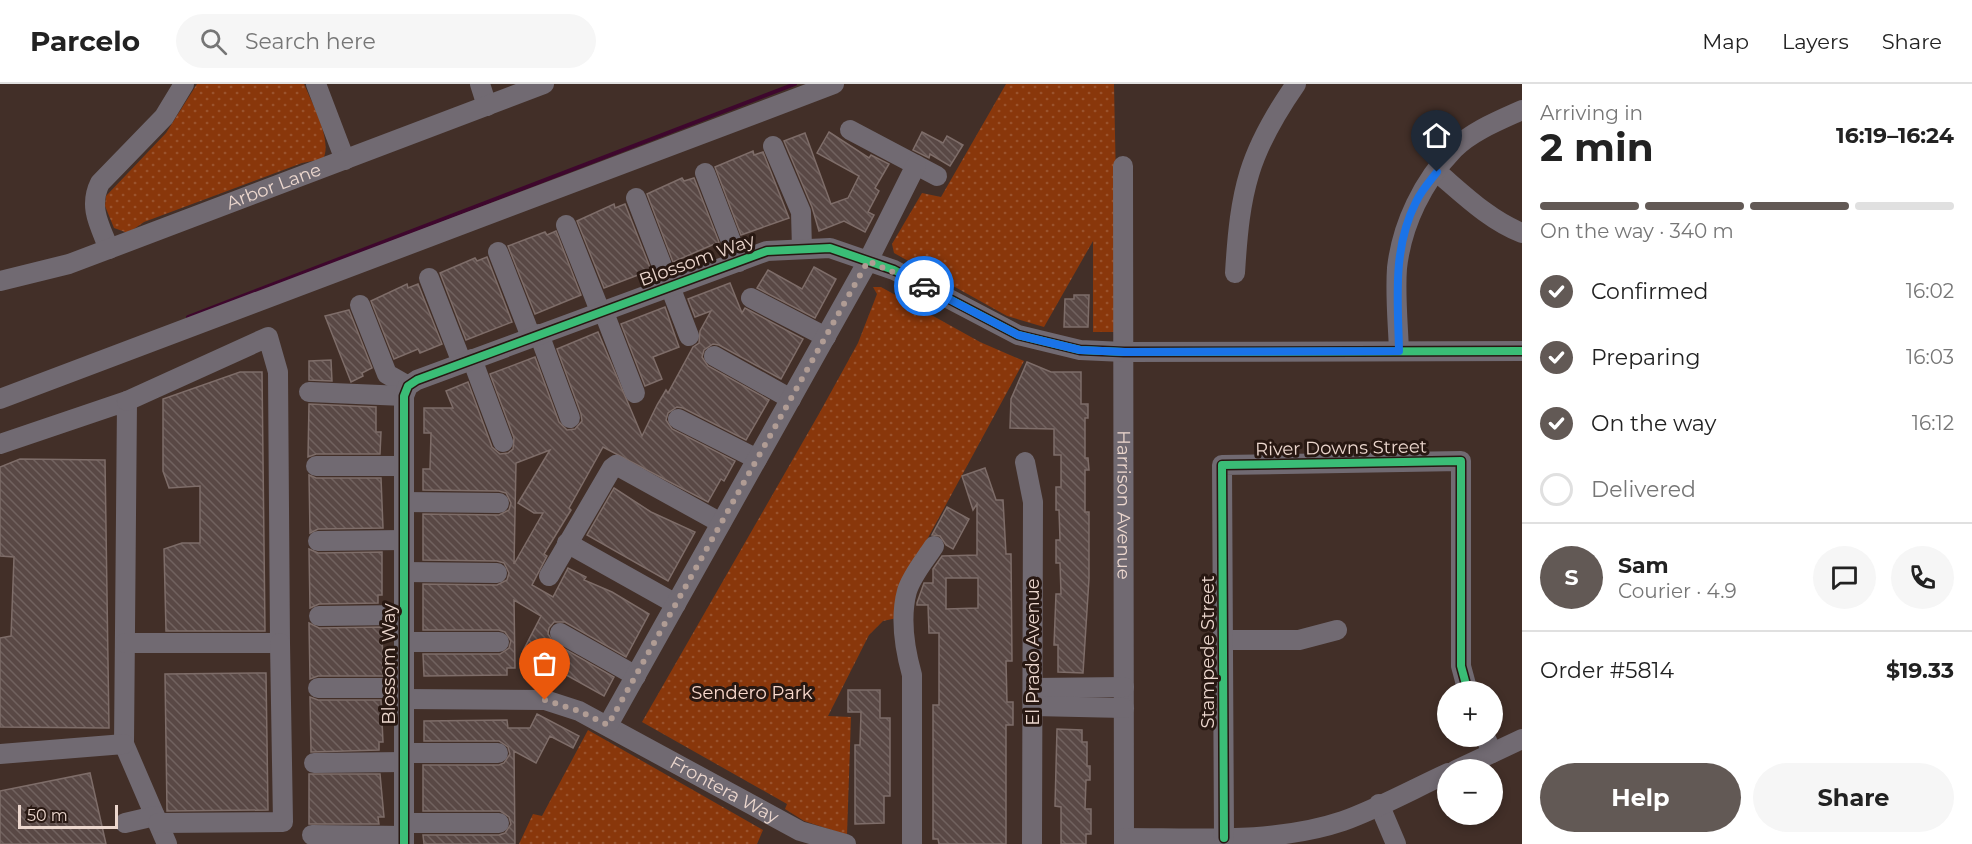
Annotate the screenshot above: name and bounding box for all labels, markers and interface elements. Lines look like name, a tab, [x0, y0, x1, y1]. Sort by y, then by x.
search box	[176, 14, 596, 68]
text: Parcelo	[30, 24, 140, 58]
icon: search	[197, 25, 230, 58]
text: Search here	[245, 28, 376, 55]
text: Map	[1702, 29, 1749, 54]
text: Layers	[1782, 29, 1849, 54]
text: Share	[1882, 29, 1942, 54]
text: Arriving in	[1540, 101, 1643, 125]
pin	[1411, 110, 1462, 172]
icon: home	[1420, 119, 1453, 152]
text: 16:19–16:24	[1836, 122, 1954, 149]
text: 2 min	[1540, 123, 1654, 171]
street label: Arbor Lane	[223, 158, 324, 214]
text: On the way · 340 m	[1540, 219, 1734, 243]
street label: Blossom Way	[636, 229, 758, 291]
courier	[894, 256, 954, 316]
icon: car	[908, 270, 941, 303]
icon: check	[1540, 275, 1573, 308]
text: Confirmed	[1591, 278, 1708, 305]
text: 16:02	[1906, 279, 1954, 303]
icon: check	[1540, 341, 1573, 374]
text: Preparing	[1591, 344, 1700, 371]
text: 16:03	[1906, 345, 1954, 369]
icon: check	[1540, 407, 1573, 440]
text: On the way	[1591, 410, 1716, 437]
text: 16:12	[1912, 411, 1954, 435]
street label: Harrison Avenue	[1112, 430, 1135, 580]
street label: River Downs Street	[1255, 436, 1427, 460]
text: Delivered	[1591, 476, 1696, 503]
button: chat	[1813, 546, 1876, 609]
button: phone	[1891, 546, 1954, 609]
text: Sam	[1618, 552, 1669, 579]
text: S	[1564, 564, 1579, 591]
street label: Stampede Street	[1197, 575, 1219, 729]
street label: El Prado Avenue	[1022, 578, 1044, 726]
text: Courier · 4.9	[1618, 579, 1737, 603]
street label: Blossom Way	[378, 603, 400, 725]
pin	[519, 638, 570, 700]
icon: bag	[528, 647, 561, 680]
text: Order #5814	[1540, 657, 1674, 684]
text: $19.33	[1886, 657, 1954, 684]
map controls	[1437, 681, 1503, 825]
button: +	[1437, 681, 1503, 747]
park label: Sendero Park	[691, 682, 813, 704]
street label: Frontera Way	[666, 751, 783, 828]
button: −	[1437, 759, 1503, 825]
button: Help	[1540, 763, 1741, 832]
button: Share	[1753, 763, 1954, 832]
scale bar	[18, 802, 118, 830]
text: 50 m	[27, 806, 68, 825]

